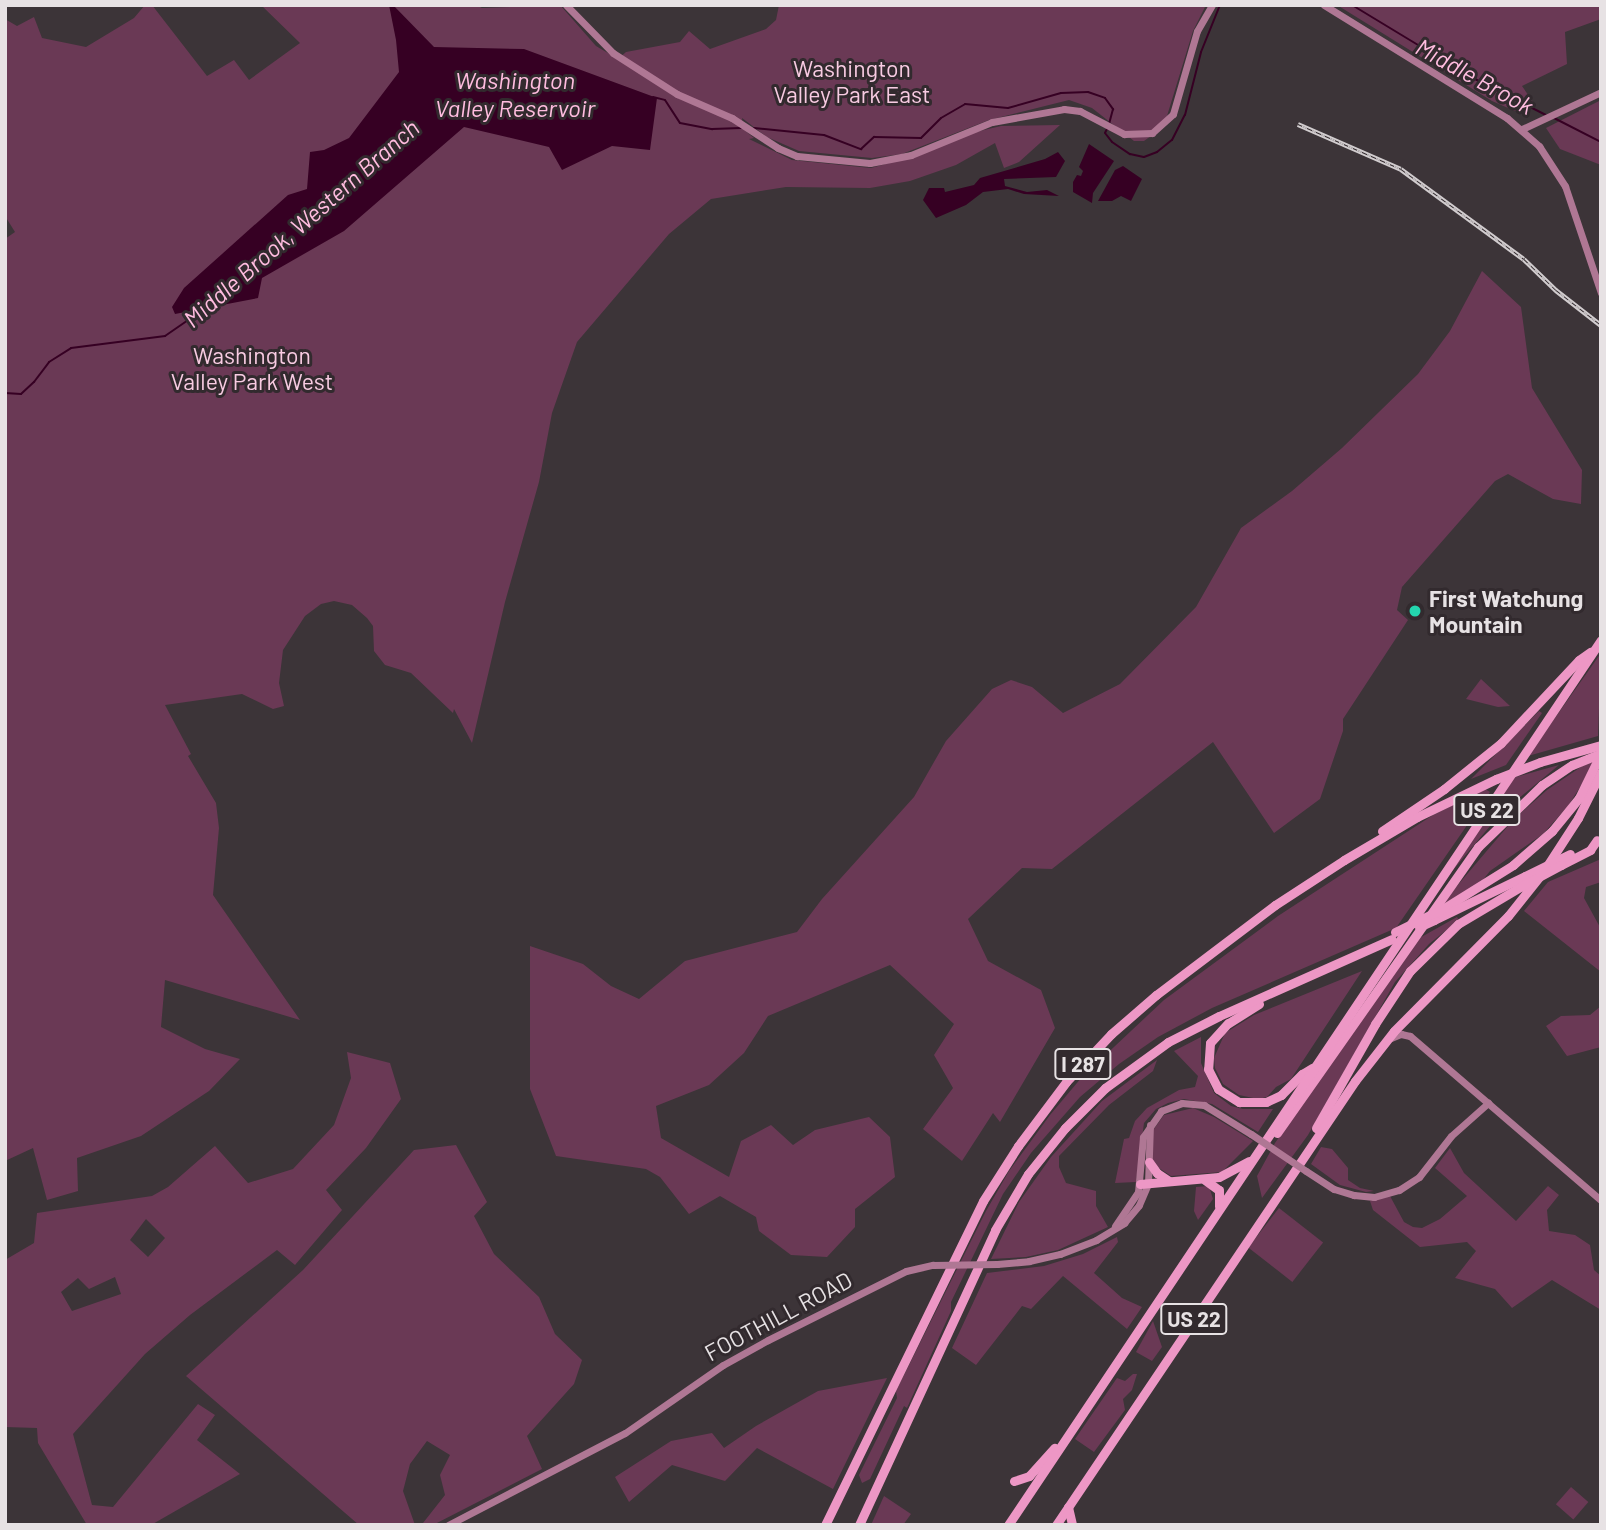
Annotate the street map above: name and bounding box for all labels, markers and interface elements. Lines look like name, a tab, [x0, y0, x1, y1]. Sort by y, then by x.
water label: Middle Brook	[1411, 32, 1539, 120]
park label: Washington Valley Park East	[774, 54, 930, 108]
water label: Washington Valley Reservoir	[435, 66, 595, 122]
water label: Middle Brook, Western Branch	[177, 113, 425, 333]
park label: Washington Valley Park West	[171, 341, 333, 395]
place label: First Watchung Mountain	[1429, 584, 1583, 638]
marker: First Watchung Mountain	[1407, 603, 1423, 619]
road number: US 22	[1452, 792, 1522, 828]
road number: I 287	[1053, 1046, 1113, 1082]
street label: FOOTHILL ROAD	[700, 1266, 856, 1366]
road number: US 22	[1159, 1302, 1229, 1336]

